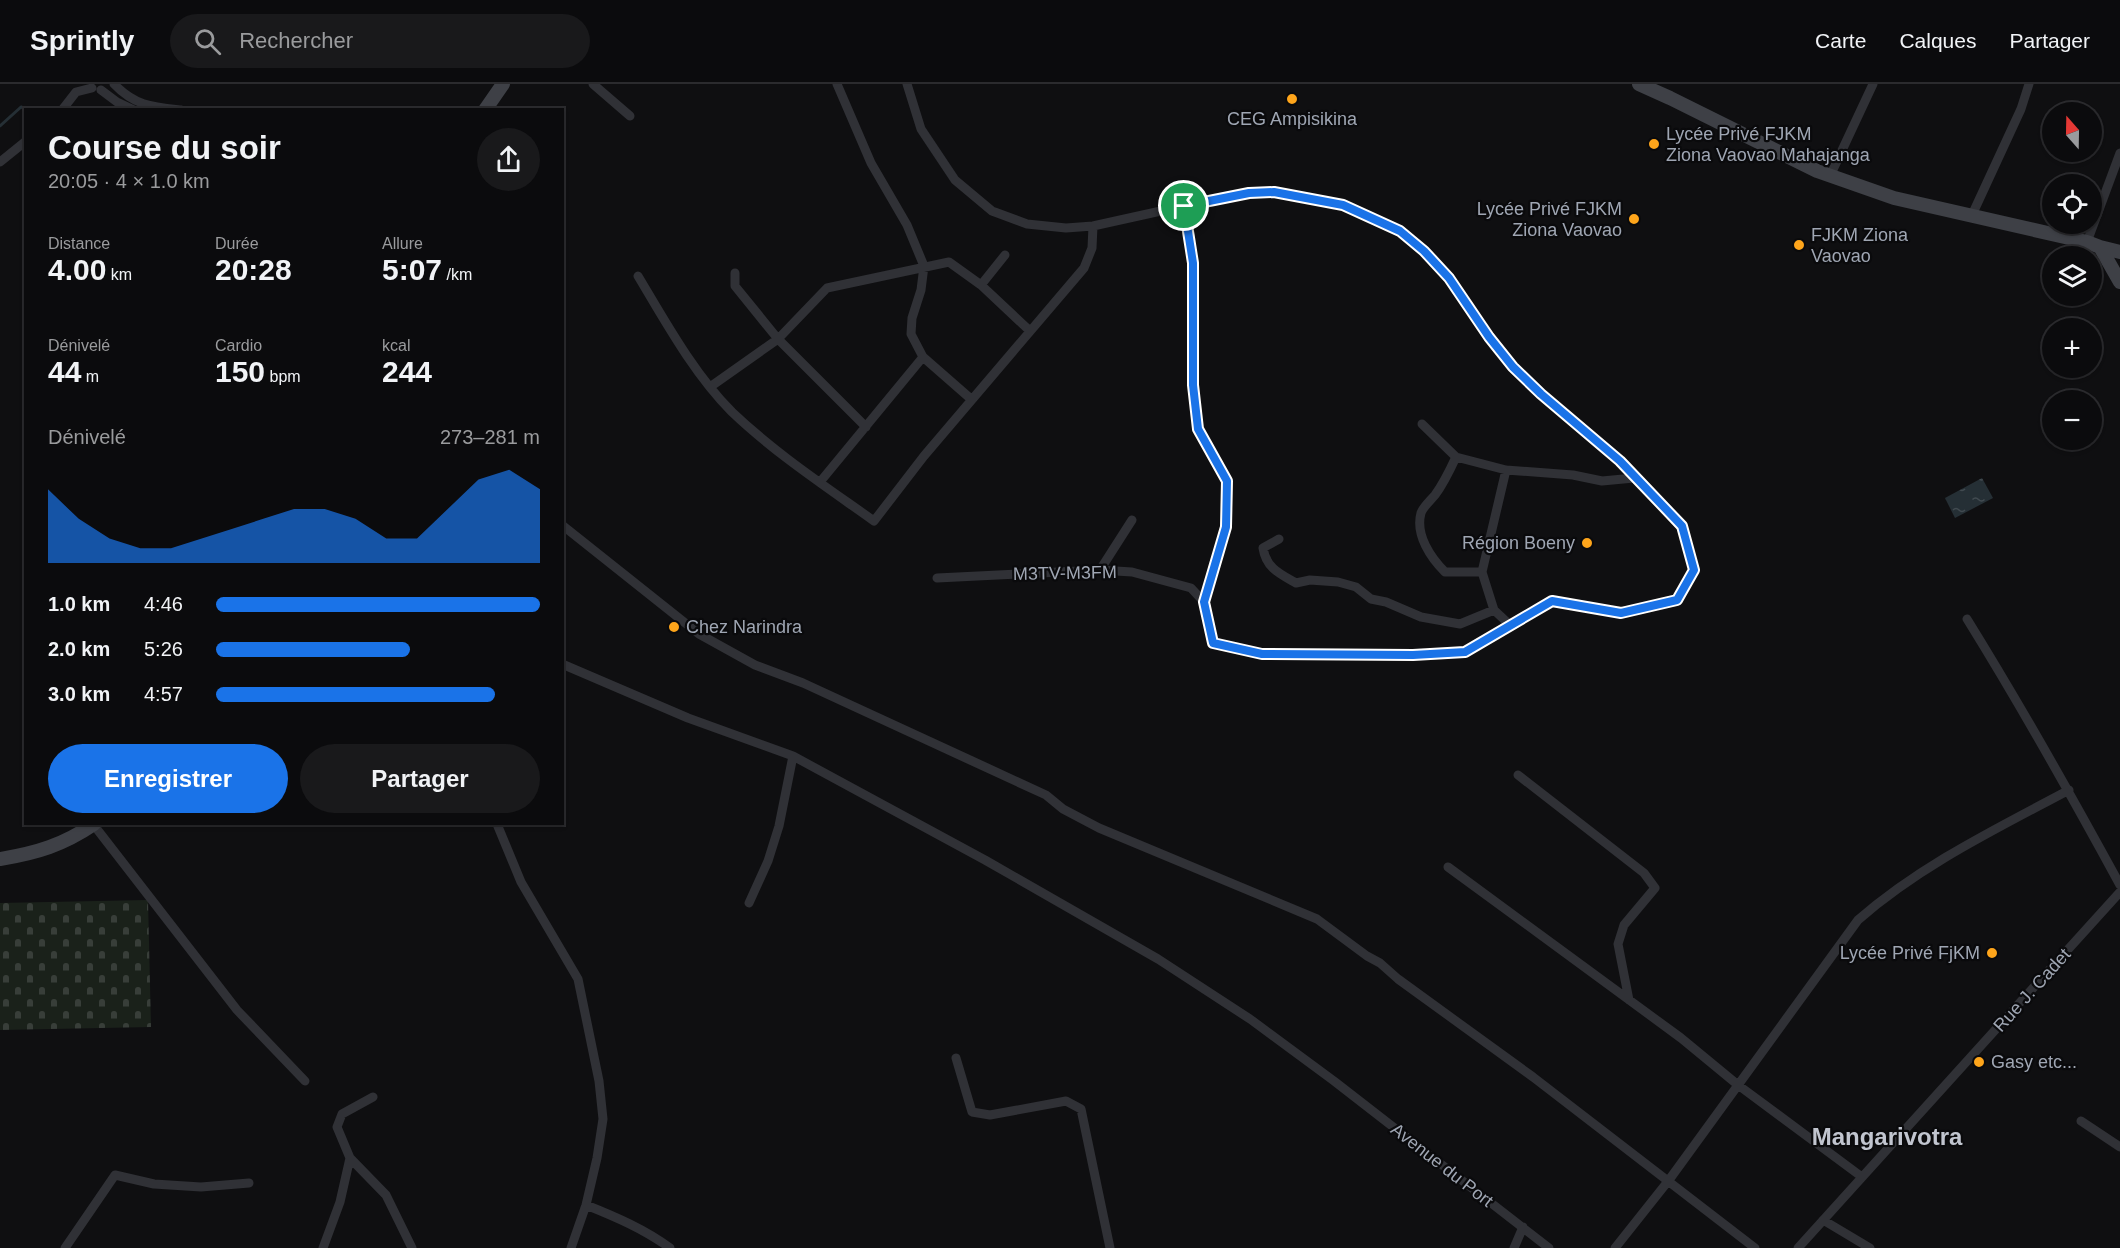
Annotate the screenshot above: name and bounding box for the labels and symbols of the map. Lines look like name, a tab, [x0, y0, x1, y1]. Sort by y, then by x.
marker: CEG Ampisikina	[1285, 92, 1299, 106]
north arrow	[2042, 102, 2102, 162]
place label: CEG Ampisikina	[1227, 109, 1358, 129]
place label: Lycée Privé FJKM Ziona Vaovao Mahajanga	[1666, 124, 1871, 165]
marker: Lycée Privé FJKM Ziona Vaovao Mahajanga	[1647, 137, 1661, 151]
pin	[1158, 180, 1209, 231]
place label: Lycée Privé FJKM Ziona Vaovao	[1477, 199, 1622, 240]
marker: Lycée Privé FJKM Ziona Vaovao	[1627, 212, 1641, 226]
place label: FJKM Ziona Vaovao	[1811, 225, 1909, 266]
marker: FJKM Ziona Vaovao	[1792, 238, 1806, 252]
place label: Région Boeny	[1462, 533, 1575, 553]
marker: Région Boeny	[1580, 536, 1594, 550]
street label: M3TV-M3FM	[1013, 562, 1117, 584]
place label: Chez Narindra	[686, 617, 803, 637]
marker: Chez Narindra	[667, 620, 681, 634]
place label: Lycée Privé FjKM	[1840, 943, 1980, 963]
street label: Rue J. Cadet	[1989, 944, 2075, 1036]
marker: Lycée Privé FjKM	[1985, 946, 1999, 960]
place label: Gasy etc...	[1991, 1052, 2077, 1072]
marker: Gasy etc...	[1972, 1055, 1986, 1069]
street label: Avenue du Port	[1387, 1119, 1497, 1211]
district label: Mangarivotra	[1812, 1123, 1963, 1150]

